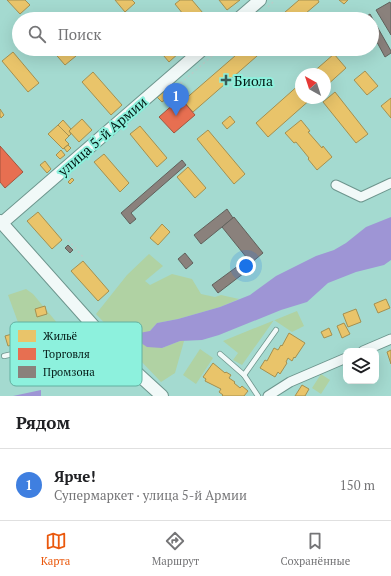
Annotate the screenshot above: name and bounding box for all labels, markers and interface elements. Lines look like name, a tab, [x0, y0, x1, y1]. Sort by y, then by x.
search box	[12, 12, 379, 56]
icon: search	[26, 23, 48, 45]
text: Поиск	[58, 24, 101, 44]
north arrow	[295, 68, 331, 104]
place label: Биола	[234, 71, 273, 90]
marker: Биола	[221, 75, 231, 85]
pin: 1	[163, 83, 189, 116]
street label: улица 5-й Армии	[53, 92, 151, 181]
your location	[236, 256, 256, 276]
legend	[10, 322, 142, 386]
text: Жильё	[43, 329, 78, 343]
text: Торговля	[43, 347, 90, 361]
map controls	[343, 348, 379, 384]
button: layers	[343, 348, 379, 384]
text: Промзона	[43, 365, 95, 379]
text: Рядом	[16, 411, 70, 434]
text: Ярче!	[54, 466, 96, 486]
text: 1	[25, 476, 33, 494]
text: 150 m	[340, 476, 375, 494]
text: Супермаркет · улица 5-й Армии	[54, 486, 247, 504]
tab: Карта	[41, 530, 70, 568]
tab: Маршрут	[152, 530, 199, 568]
tab: Сохранённые	[281, 530, 350, 568]

